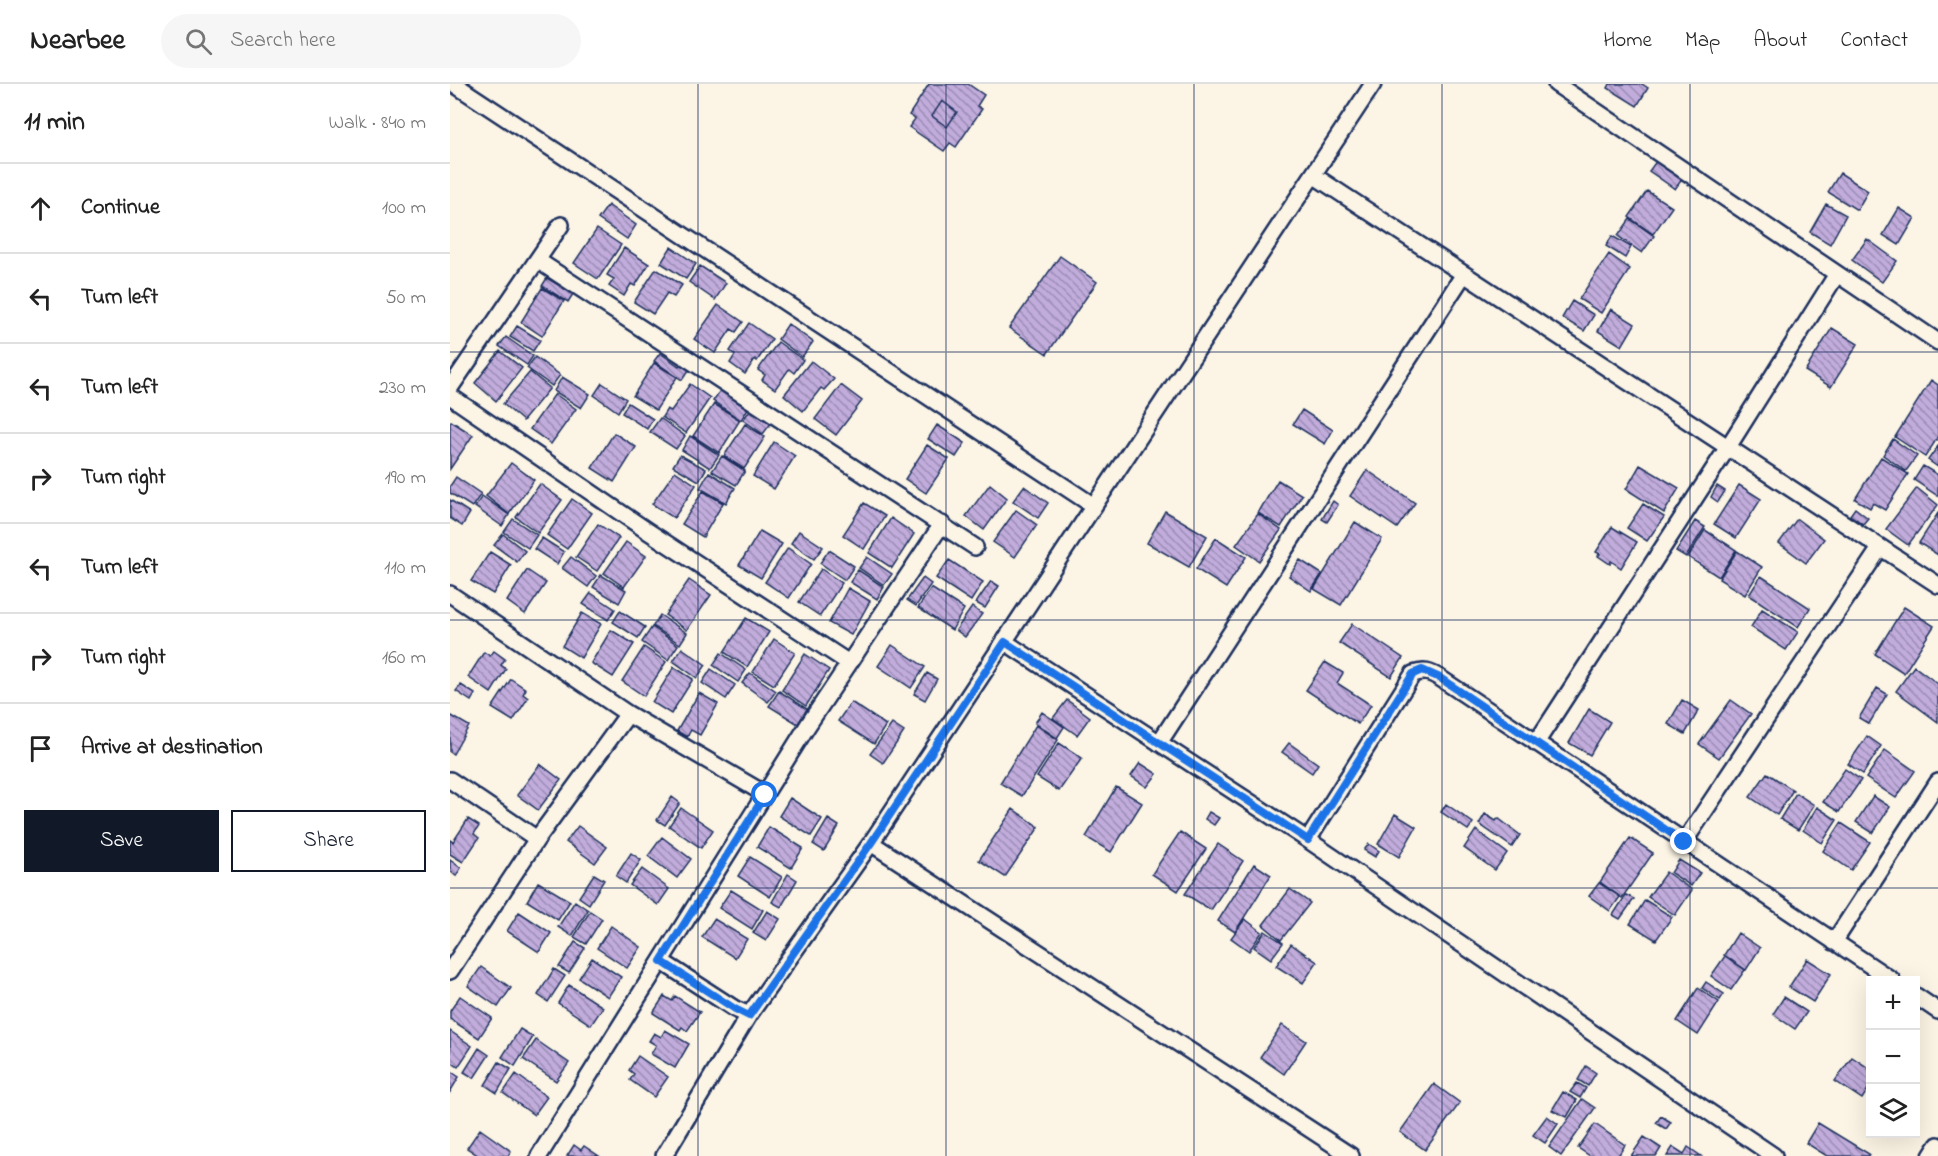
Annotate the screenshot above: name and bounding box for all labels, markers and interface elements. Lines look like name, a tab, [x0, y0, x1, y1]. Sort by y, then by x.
search box	[161, 14, 581, 68]
text: Nearbee	[30, 21, 125, 62]
icon: search	[182, 25, 215, 58]
text: Search here	[230, 25, 336, 57]
text: Home	[1603, 26, 1652, 56]
text: Map	[1685, 26, 1720, 56]
text: About	[1753, 26, 1807, 56]
text: Contact	[1840, 26, 1908, 56]
text: 11 min	[24, 104, 85, 142]
text: Walk · 840 m	[328, 109, 426, 138]
icon: ahead	[24, 192, 57, 225]
text: Continue	[81, 192, 160, 224]
text: 100 m	[382, 194, 426, 223]
icon: left	[24, 282, 57, 315]
text: Turn left	[81, 282, 158, 314]
text: 50 m	[385, 284, 426, 313]
icon: left	[24, 372, 57, 405]
text: Turn left	[81, 372, 158, 404]
text: 230 m	[379, 374, 426, 403]
icon: right	[24, 462, 57, 495]
text: Turn right	[81, 462, 166, 494]
text: 190 m	[384, 464, 426, 493]
icon: left	[24, 552, 57, 585]
text: Turn left	[81, 552, 158, 584]
text: 110 m	[384, 554, 426, 583]
icon: right	[24, 642, 57, 675]
text: Turn right	[81, 642, 166, 674]
text: 160 m	[382, 644, 426, 673]
icon: arrive	[24, 732, 57, 765]
text: Arrive at destination	[81, 732, 263, 764]
route start	[751, 781, 777, 807]
button: Save	[24, 810, 219, 872]
button: Share	[231, 810, 426, 872]
route end	[1670, 828, 1696, 854]
map controls	[1866, 976, 1920, 1138]
button: +	[1866, 976, 1920, 1030]
button: −	[1866, 1030, 1920, 1084]
button: layers	[1866, 1084, 1920, 1138]

